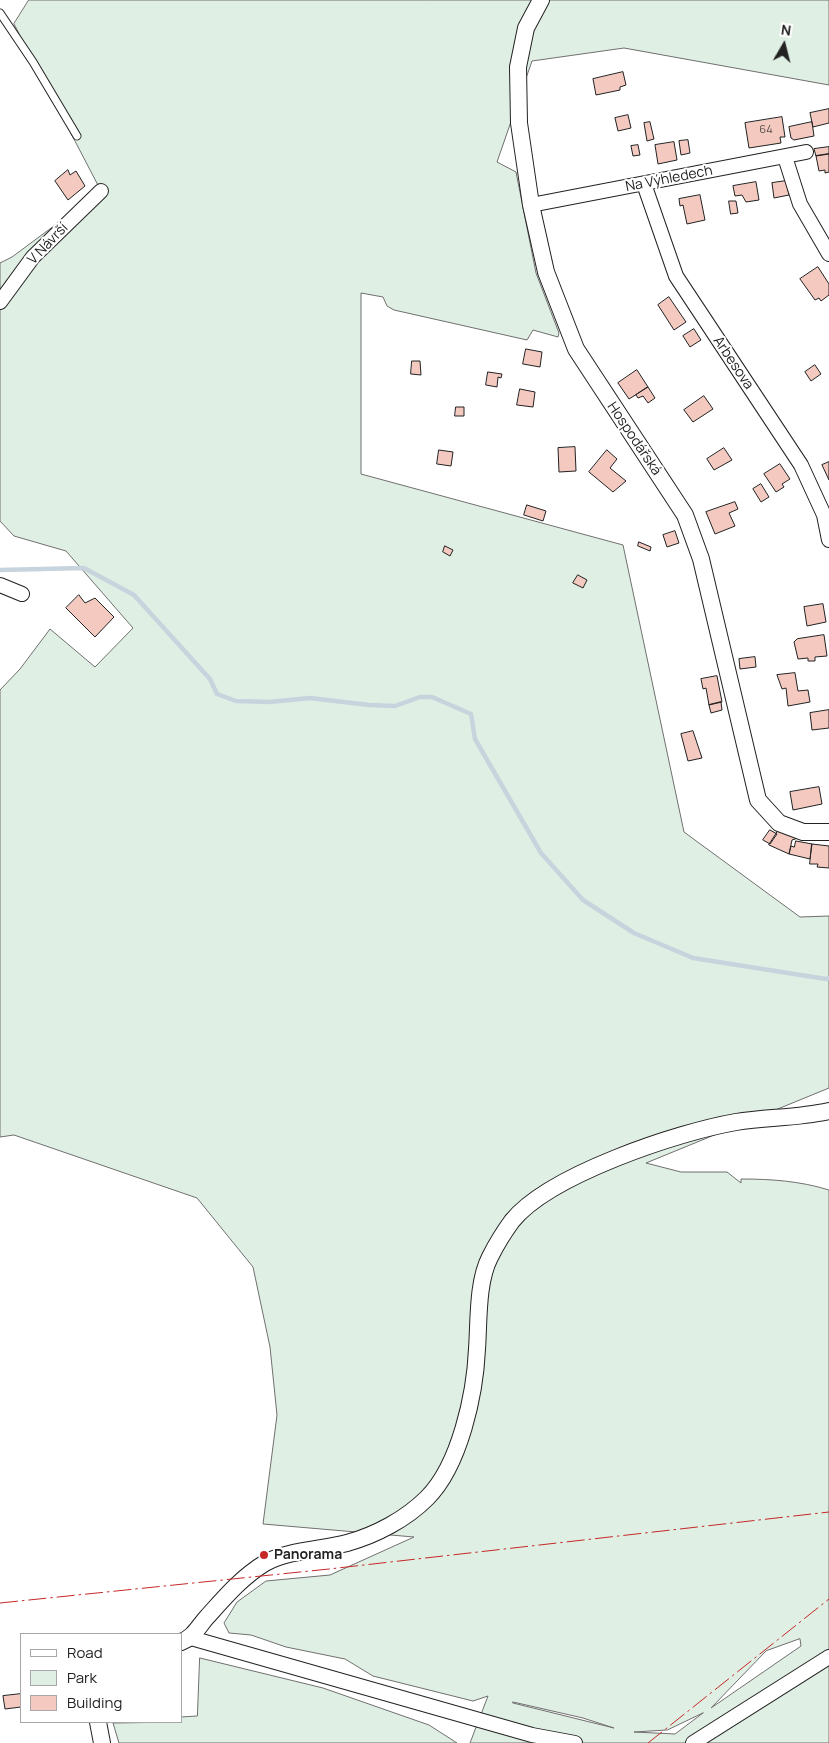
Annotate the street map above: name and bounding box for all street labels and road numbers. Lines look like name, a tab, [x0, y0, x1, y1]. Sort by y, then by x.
street label: Na Výhledech	[624, 162, 714, 196]
street label: V Návrší	[24, 220, 72, 268]
street label: Arbesova	[709, 333, 757, 393]
street label: Hospodářská	[603, 399, 665, 479]

